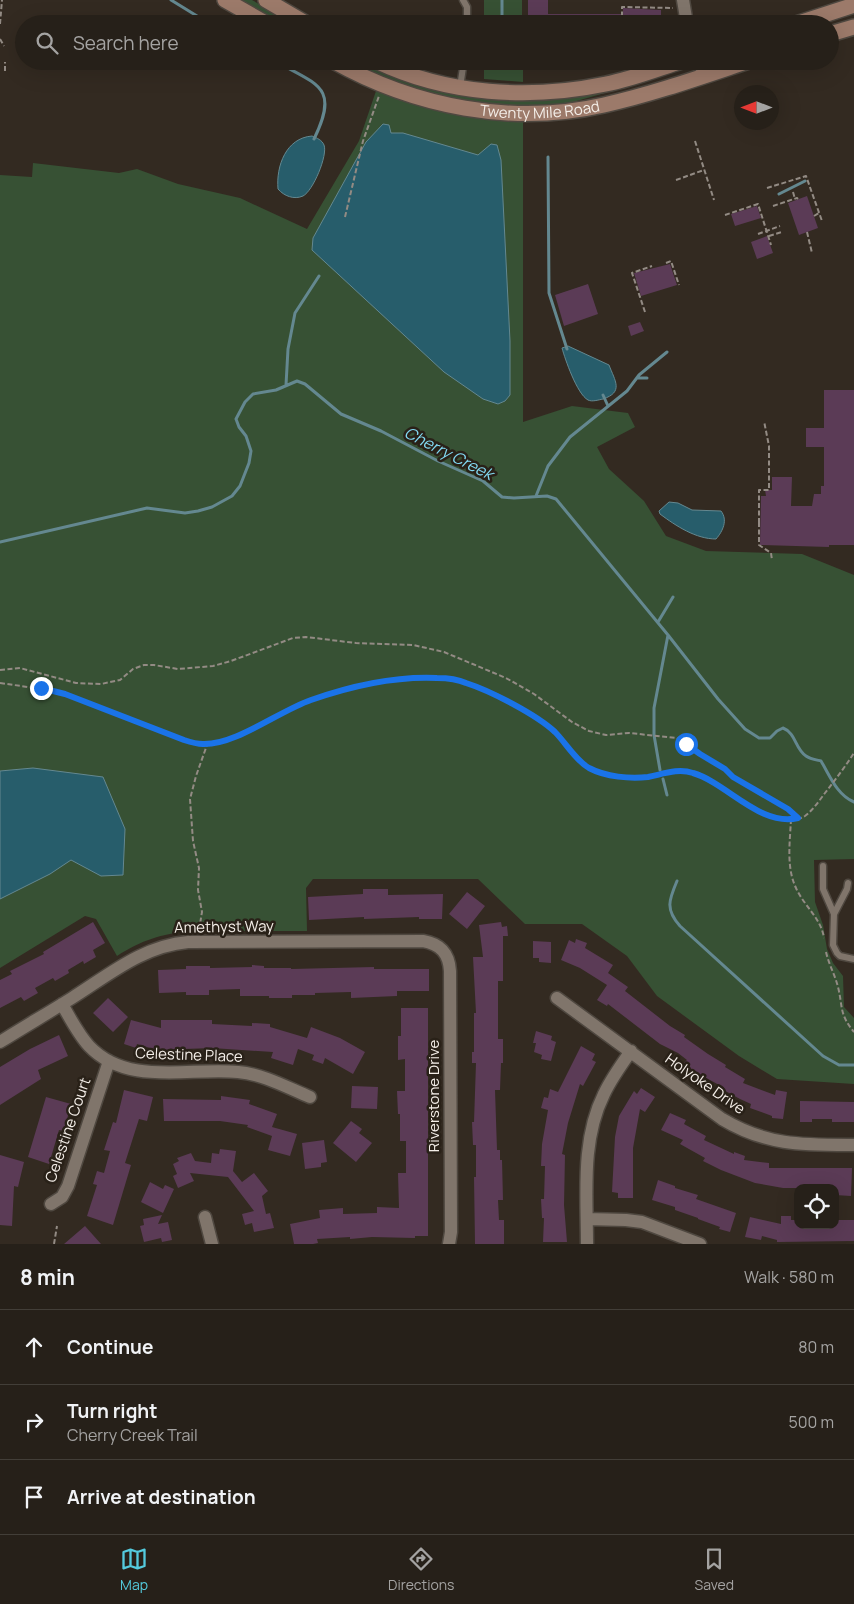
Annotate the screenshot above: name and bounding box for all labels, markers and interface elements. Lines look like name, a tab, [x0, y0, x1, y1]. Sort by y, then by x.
search box	[15, 15, 839, 70]
icon: search	[33, 29, 61, 57]
text: Search here	[73, 30, 179, 56]
north arrow	[734, 85, 779, 130]
street label: Twenty Mile Road	[479, 95, 602, 124]
water label: Cherry Creek	[401, 421, 499, 486]
route end	[30, 677, 53, 700]
route start	[675, 733, 698, 756]
street label: Amethyst Way	[174, 915, 274, 938]
street label: Riverstone Drive	[423, 1040, 444, 1152]
street label: Celestine Place	[135, 1042, 243, 1067]
street label: Holyoke Drive	[661, 1048, 750, 1119]
street label: Celestine Court	[40, 1075, 95, 1185]
map controls	[794, 1184, 839, 1229]
button: locate	[794, 1184, 839, 1229]
text: 8 min	[20, 1263, 75, 1291]
text: Walk · 580 m	[744, 1266, 834, 1288]
icon: ahead	[20, 1333, 48, 1361]
text: Continue	[67, 1334, 153, 1360]
text: 80 m	[798, 1336, 834, 1358]
text: Turn right	[67, 1398, 157, 1424]
icon: right	[20, 1408, 48, 1436]
text: 500 m	[788, 1411, 834, 1433]
text: Cherry Creek Trail	[67, 1424, 198, 1446]
icon: arrive	[20, 1483, 48, 1511]
text: Arrive at destination	[67, 1484, 256, 1510]
tab: Map	[120, 1545, 148, 1594]
tab: Directions	[388, 1545, 454, 1594]
tab: Saved	[695, 1545, 734, 1594]

